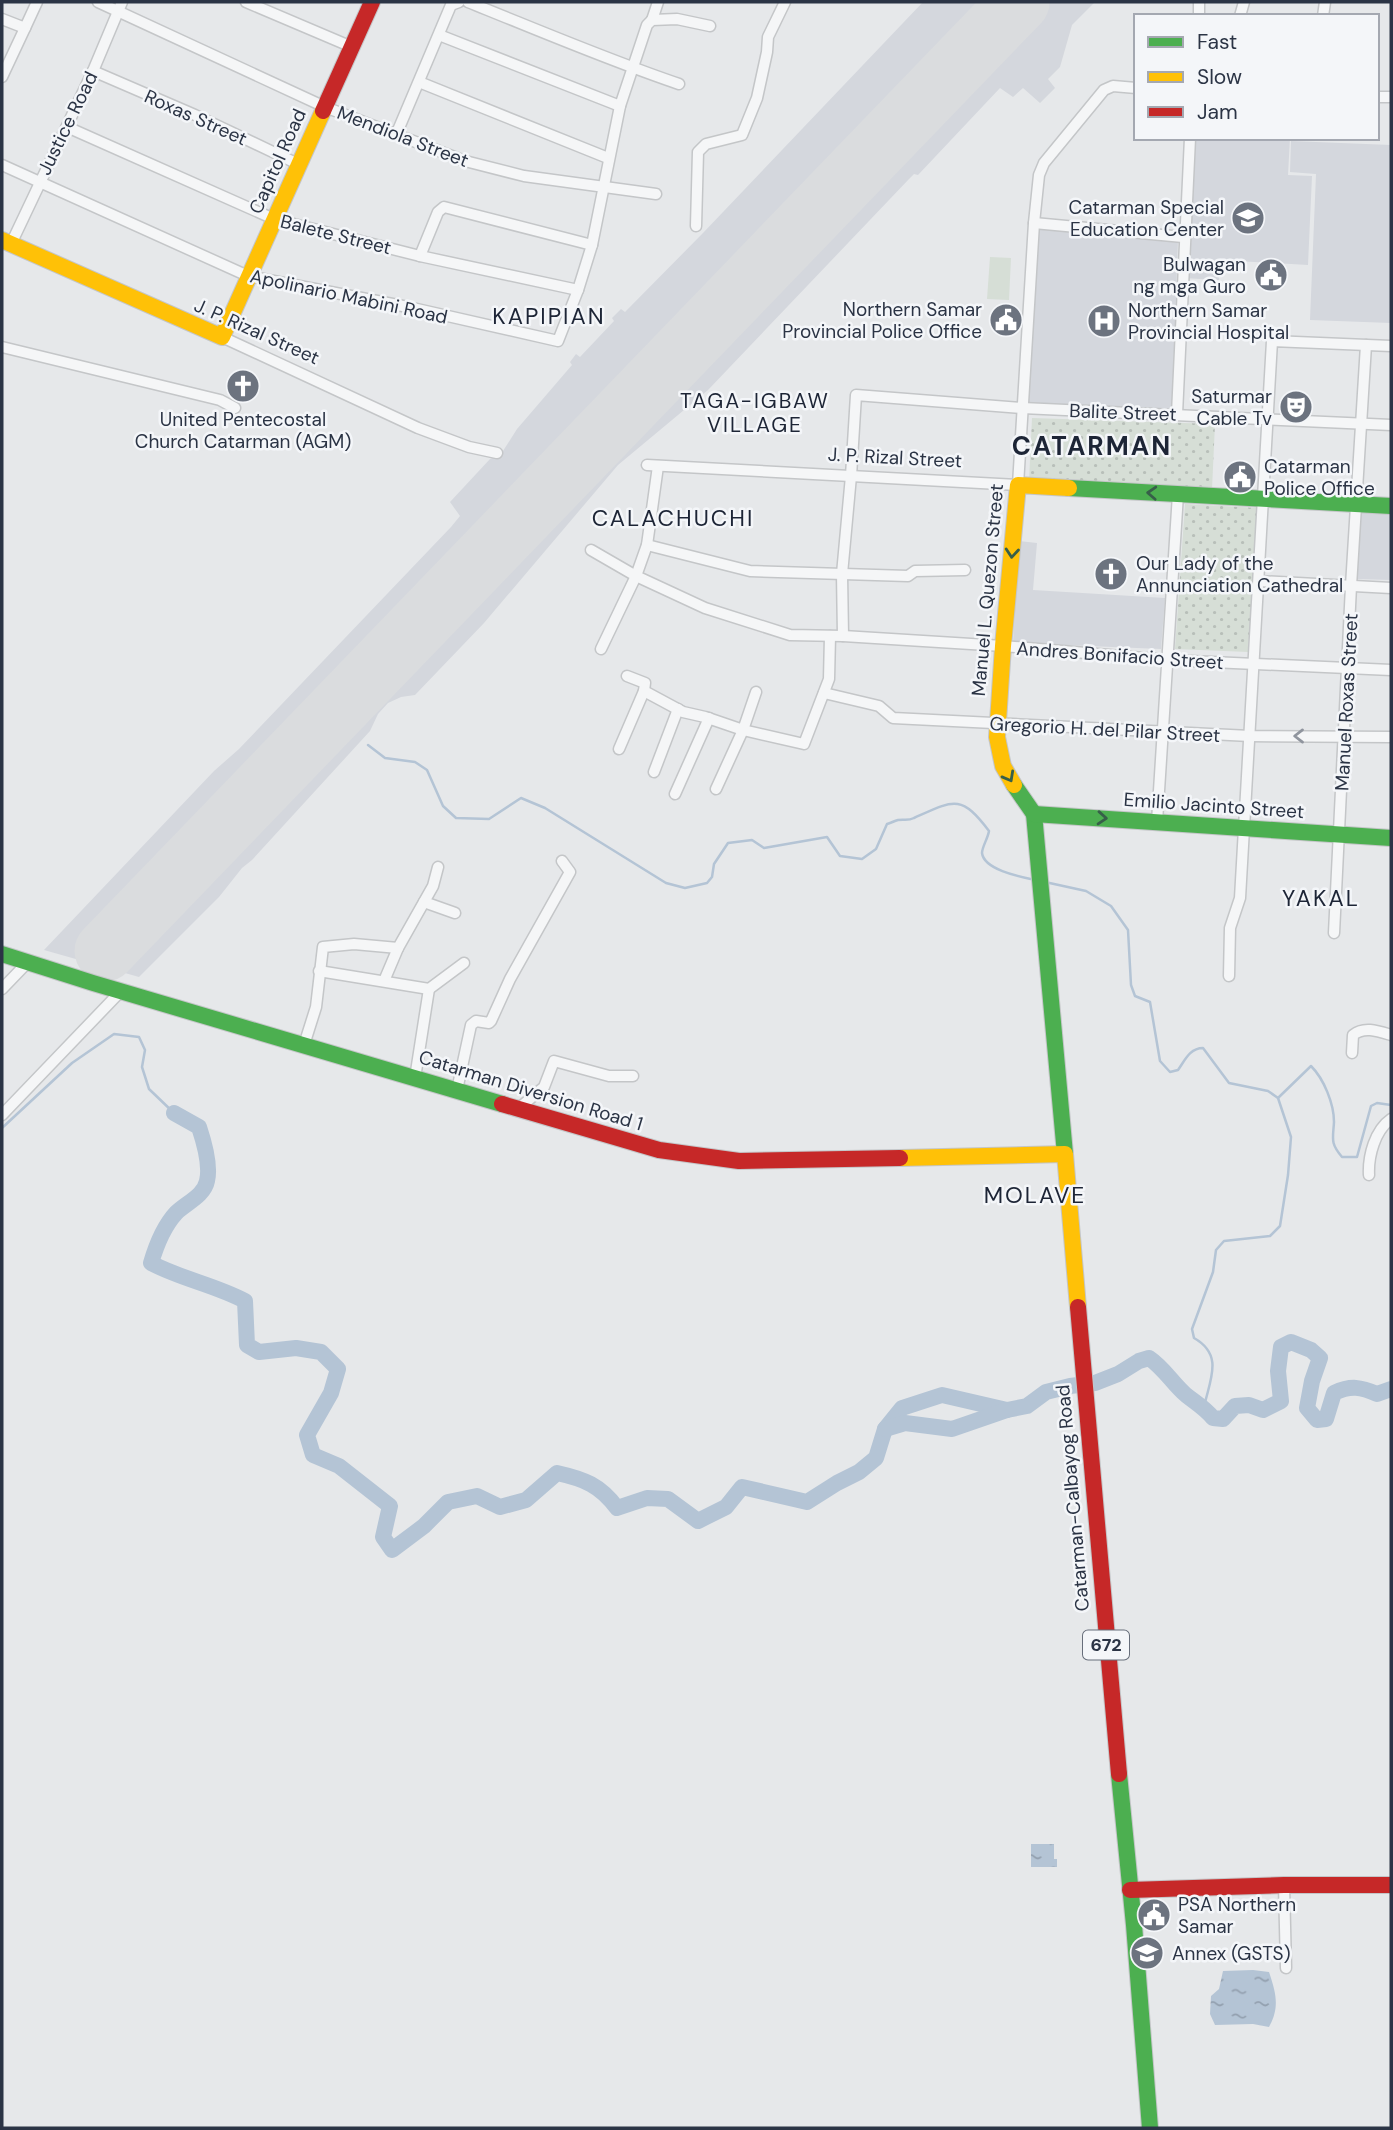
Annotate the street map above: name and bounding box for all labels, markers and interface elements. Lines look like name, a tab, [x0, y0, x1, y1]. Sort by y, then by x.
legend	[1134, 14, 1379, 140]
text: Fast	[1197, 28, 1237, 56]
text: Slow	[1197, 63, 1242, 91]
street label: Justice Road	[32, 67, 103, 179]
street label: Roxas Street	[141, 84, 251, 151]
text: Jam	[1197, 98, 1238, 126]
street label: Mendiola Street	[334, 100, 472, 173]
street label: Capitol Road	[243, 105, 312, 218]
place label: Catarman Special Education Center	[1069, 195, 1224, 242]
school or university icon: Catarman Special Education Center	[1229, 199, 1267, 237]
street label: Balete Street	[278, 209, 394, 260]
place label: Bulwagan ng mga Guro	[1133, 252, 1246, 299]
public building icon: Bulwagan ng mga Guro	[1252, 256, 1290, 294]
street label: Apolinario Mabini Road	[248, 263, 450, 330]
street label: J. P. Rizal Street	[190, 293, 323, 370]
place label: Northern Samar Provincial Police Office	[782, 297, 982, 344]
place label: Northern Samar Provincial Hospital	[1128, 298, 1289, 345]
district label: KAPIPIAN	[492, 301, 606, 331]
public building icon: Northern Samar Provincial Police Office	[987, 301, 1025, 339]
hospital icon: Northern Samar Provincial Hospital	[1085, 302, 1123, 340]
church icon: United Pentecostal Church Catarman (AGM)	[224, 367, 262, 405]
place label: Saturmar Cable Tv	[1191, 384, 1272, 431]
district label: TAGA-IGBAW VILLAGE	[680, 387, 830, 439]
theatre icon: Saturmar Cable Tv	[1277, 388, 1315, 426]
street label: Balite Street	[1069, 398, 1177, 427]
place label: United Pentecostal Church Catarman (AGM)	[135, 407, 351, 454]
district label: CATARMAN	[1012, 429, 1172, 463]
street label: J. P. Rizal Street	[827, 441, 963, 474]
place label: Catarman Police Office	[1264, 454, 1375, 501]
public building icon: Catarman Police Office	[1221, 458, 1259, 496]
street label: Manuel L. Quezon Street	[966, 483, 1009, 697]
one-way arrow	[1146, 485, 1157, 500]
district label: CALACHUCHI	[592, 503, 754, 533]
one-way arrow	[1005, 548, 1020, 559]
place label: Our Lady of the Annunciation Cathedral	[1136, 551, 1343, 598]
church icon: Our Lady of the Annunciation Cathedral	[1092, 555, 1130, 593]
street label: Manuel Roxas Street	[1329, 613, 1364, 792]
street label: Andres Bonifacio Street	[1015, 636, 1224, 675]
street label: Gregorio H. del Pilar Street	[989, 711, 1221, 748]
one-way arrow	[1293, 728, 1303, 744]
one-way arrow	[1001, 770, 1014, 783]
street label: Emilio Jacinto Street	[1123, 787, 1305, 824]
one-way arrow	[1096, 810, 1107, 825]
district label: YAKAL	[1282, 883, 1360, 913]
street label: Catarman Diversion Road 1	[416, 1044, 646, 1137]
district label: MOLAVE	[984, 1180, 1086, 1210]
street label: Catarman-Calbayog Road	[1050, 1384, 1095, 1612]
road number: 672	[1083, 1630, 1129, 1660]
place label: PSA Northern Samar	[1178, 1892, 1296, 1939]
public building icon: PSA Northern Samar	[1135, 1896, 1173, 1934]
school or university icon: Annex (GSTS)	[1128, 1934, 1166, 1972]
place label: Annex (GSTS)	[1172, 1941, 1291, 1966]

